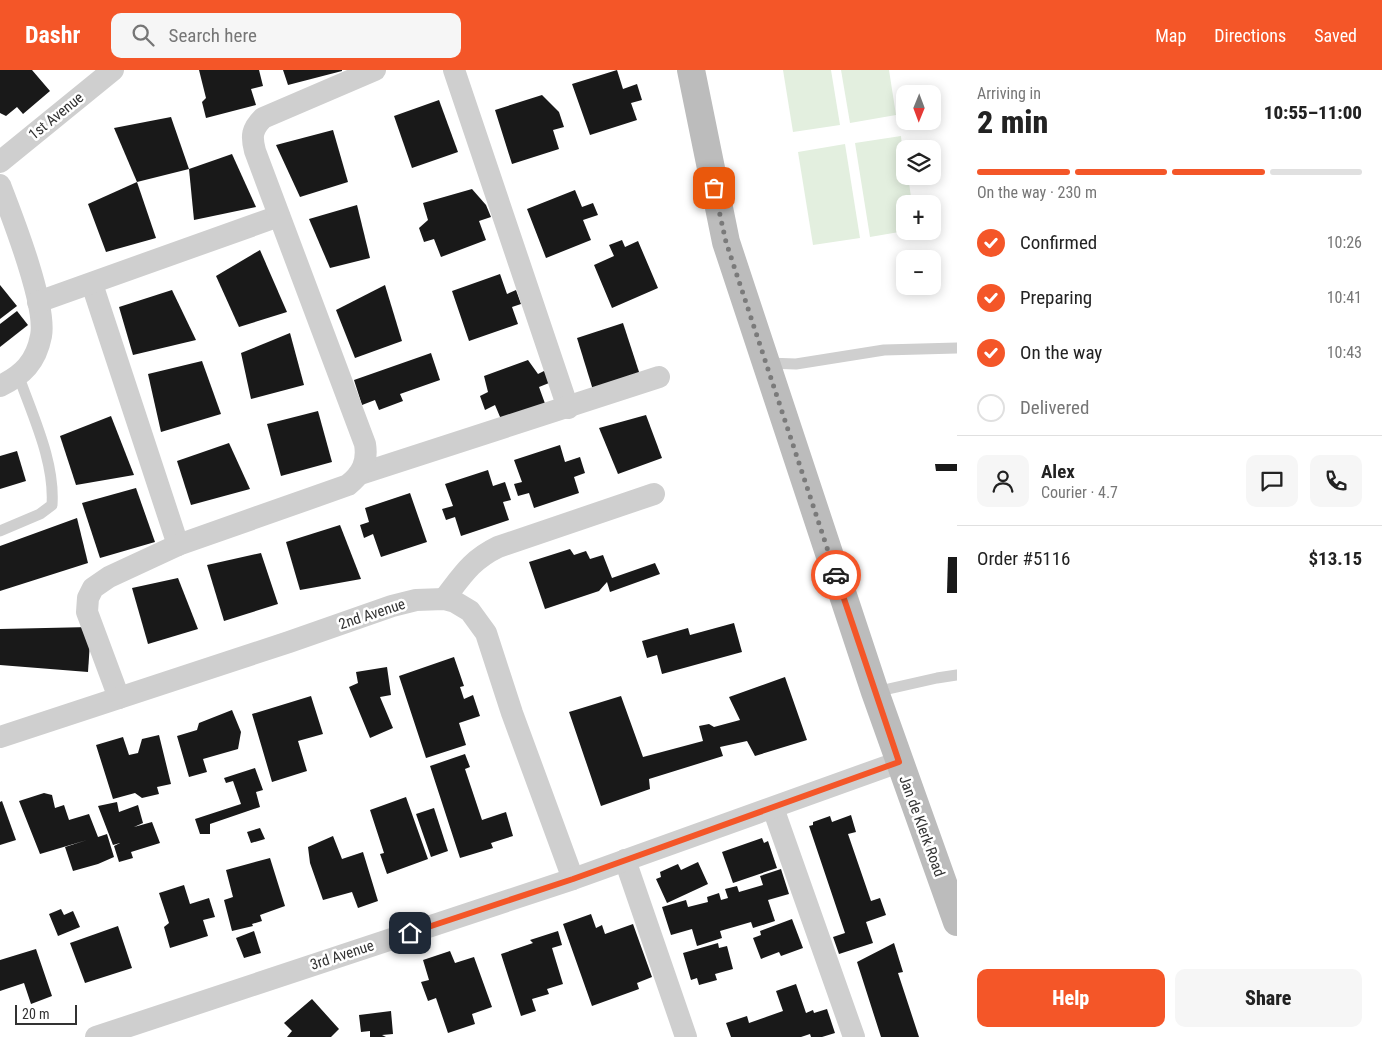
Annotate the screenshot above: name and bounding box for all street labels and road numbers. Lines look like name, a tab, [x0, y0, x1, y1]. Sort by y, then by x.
street label: 1st Avenue	[25, 88, 87, 144]
street label: 2nd Avenue	[337, 595, 407, 633]
street label: Jan de Klerk Road	[895, 773, 949, 879]
street label: 3rd Avenue	[308, 936, 376, 974]

